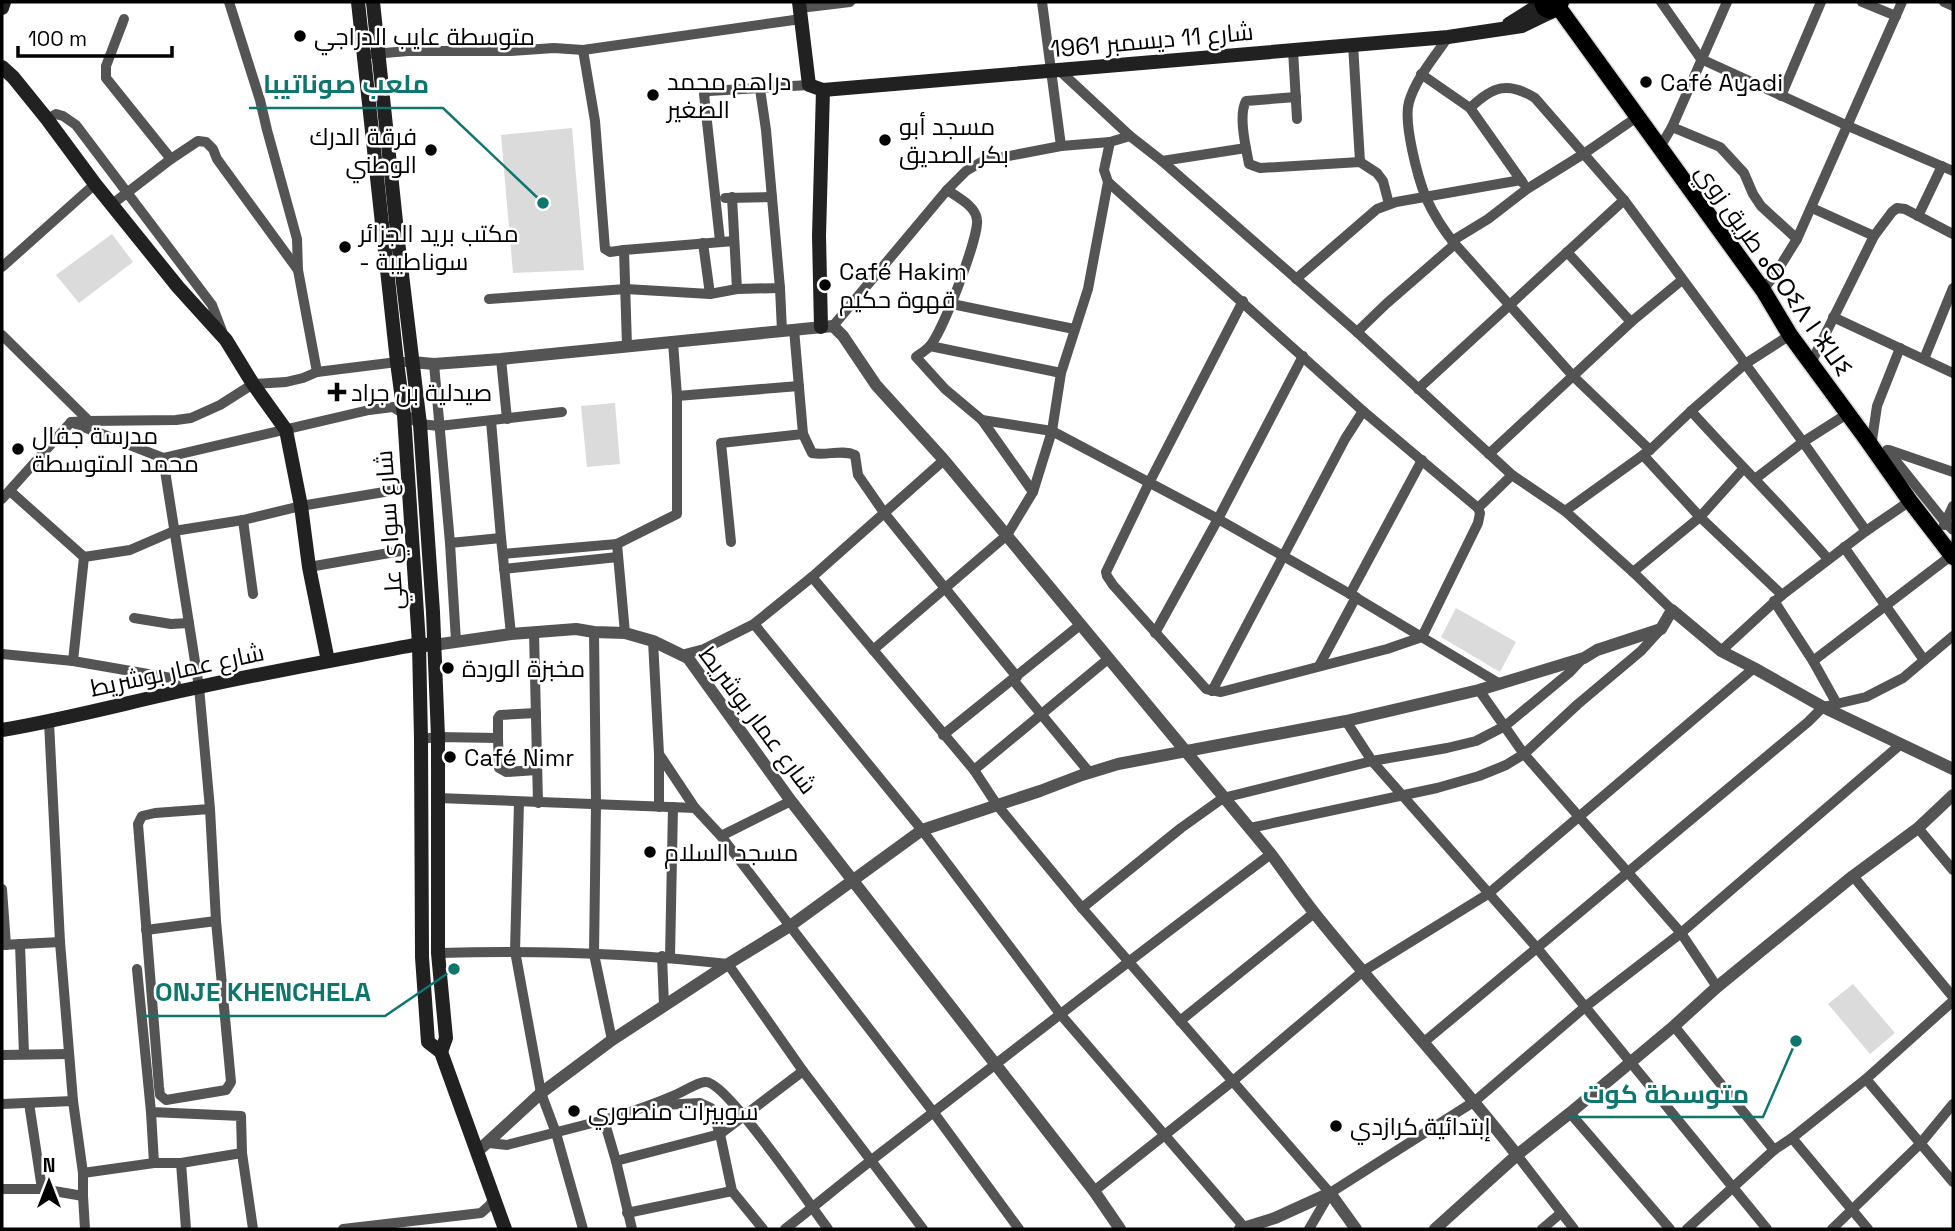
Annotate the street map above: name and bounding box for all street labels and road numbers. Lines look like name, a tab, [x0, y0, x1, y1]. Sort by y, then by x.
street label: شارع 11 ديسمبر 1961	[1049, 16, 1255, 65]
street label: طريق زوي ⴰⴱⵔⵉⴷ ⵏ ⵣⵡⵉ	[1686, 158, 1859, 384]
street label: شارع سواي علي	[368, 449, 414, 611]
street label: شارع عمار بوشريط	[87, 636, 267, 705]
street label: شارع عمار بوشريط	[692, 640, 824, 801]

